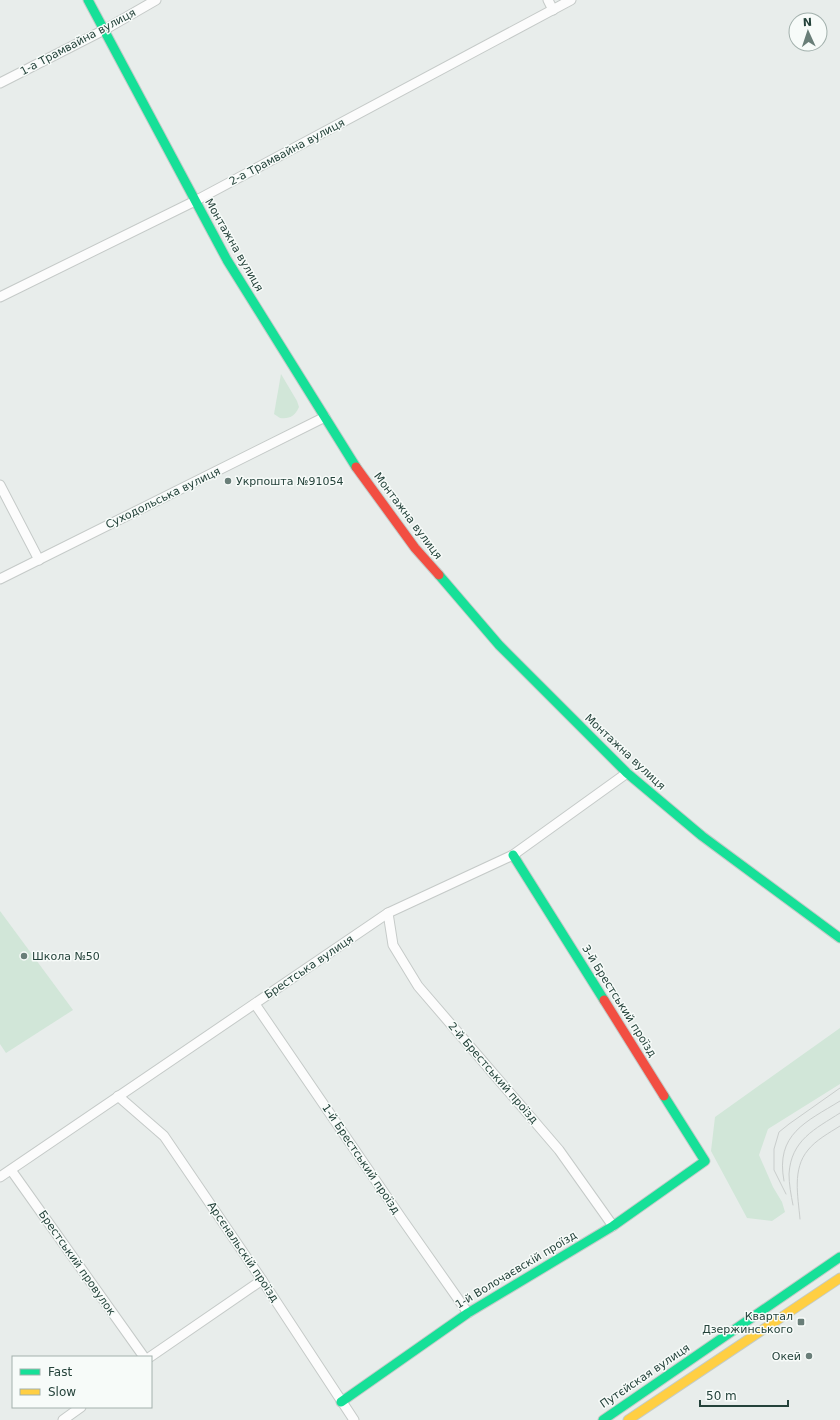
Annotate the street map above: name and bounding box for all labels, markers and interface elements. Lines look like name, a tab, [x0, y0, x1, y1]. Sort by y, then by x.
street label: 1-а Трамвайна вулиця	[18, 6, 138, 78]
north arrow	[788, 12, 828, 52]
text: N	[803, 16, 812, 29]
street label: 2-а Трамвайна вулиця	[227, 116, 347, 188]
street label: Монтажна вулиця	[202, 196, 266, 294]
street label: Суходольська вулиця	[104, 465, 222, 531]
street label: Монтажна вулиця	[371, 470, 445, 562]
place label: Укрпошта №91054	[236, 475, 343, 488]
marker: Укрпошта №91054	[223, 476, 233, 486]
street label: Монтажна вулиця	[582, 711, 668, 793]
street label: Брестська вулиця	[262, 932, 356, 1002]
street label: 3-й Брестський проїзд	[579, 943, 659, 1060]
place label: Школа №50	[32, 950, 100, 963]
marker: Школа №50	[19, 951, 29, 961]
street label: 2-й Брестський проїзд	[446, 1020, 541, 1127]
street label: 1-й Брестський проїзд	[319, 1102, 403, 1217]
street label: Арсєнальскій проїзд	[205, 1200, 282, 1305]
street label: Брестський провулок	[36, 1208, 118, 1318]
street label: 1-й Волочаєвскій проїзд	[453, 1228, 579, 1311]
place label: Квартал Дзержинського	[702, 1310, 793, 1336]
marker: Квартал Дзержинського	[796, 1317, 806, 1327]
street label: Путєйская вулиця	[598, 1341, 692, 1411]
place label: Окей	[772, 1350, 801, 1363]
marker: Окей	[804, 1351, 814, 1361]
legend	[12, 1356, 152, 1408]
text: Fast	[48, 1365, 72, 1379]
scale bar	[700, 1382, 788, 1408]
text: Slow	[48, 1385, 76, 1399]
text: 50 m	[706, 1389, 737, 1403]

